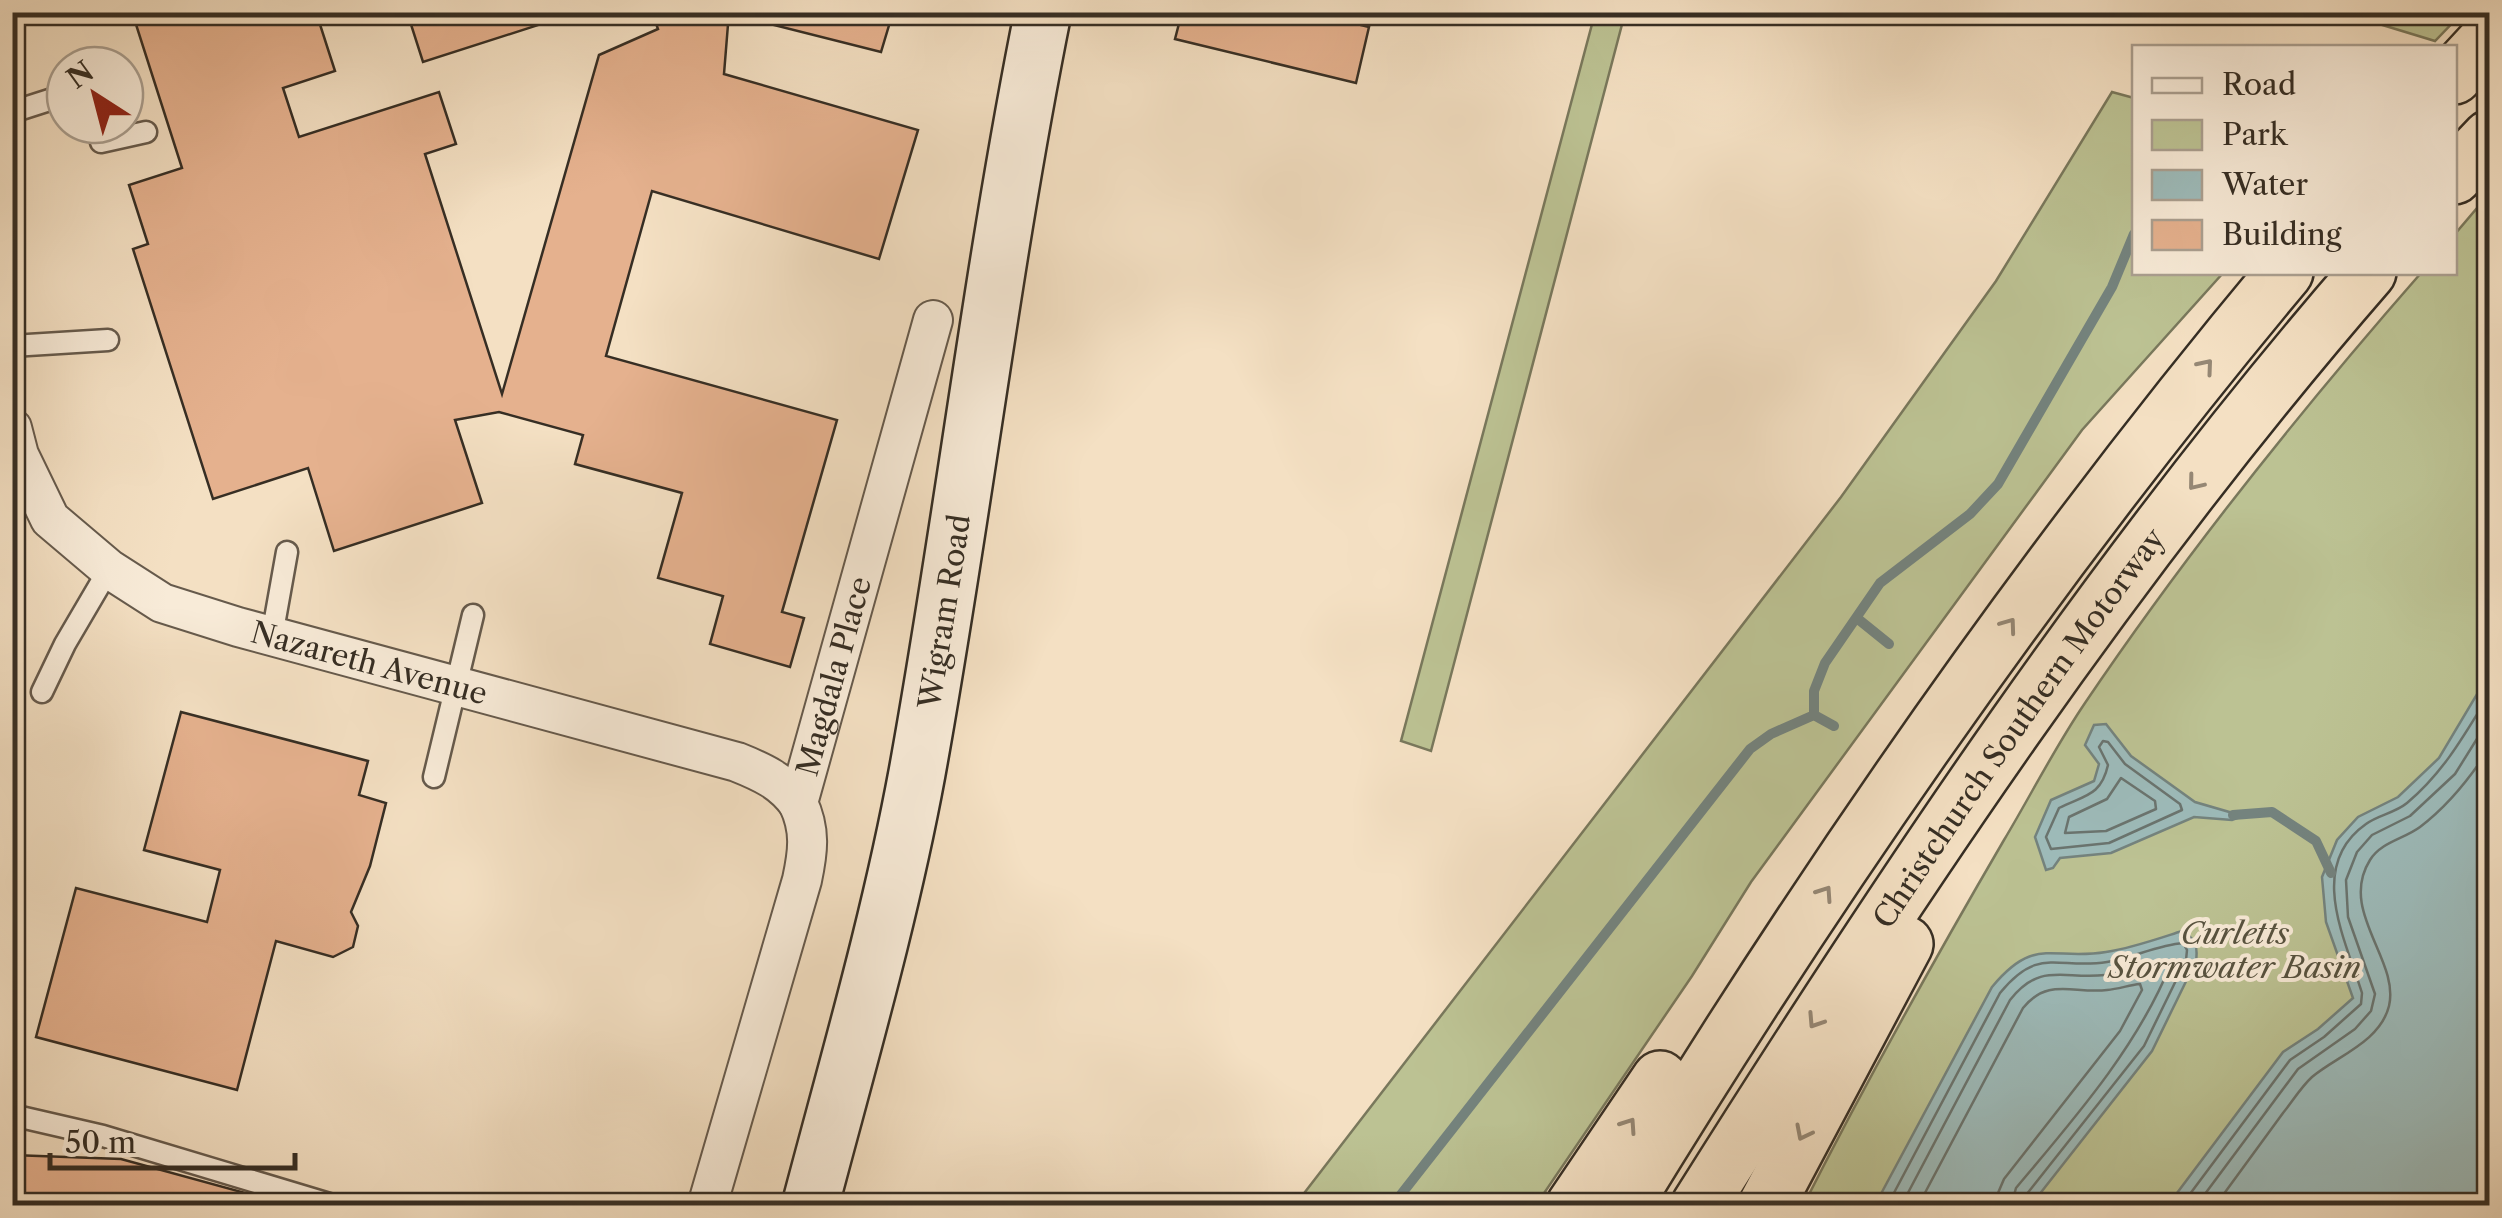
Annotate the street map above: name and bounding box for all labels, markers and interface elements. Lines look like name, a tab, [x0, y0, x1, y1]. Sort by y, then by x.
north arrow	[45, 45, 145, 145]
legend	[2132, 45, 2457, 275]
text: N	[60, 54, 100, 96]
text: Road	[2222, 66, 2296, 103]
text: Park	[2222, 116, 2289, 153]
text: Water	[2221, 166, 2308, 203]
text: Building	[2222, 216, 2342, 253]
one-way arrow	[2194, 360, 2212, 378]
one-way arrow	[2189, 471, 2207, 489]
street label: Wigram Road	[910, 512, 978, 712]
street label: Christchurch Southern Motorway	[1865, 520, 2172, 935]
street label: Magdala Place	[788, 572, 879, 780]
street label: Nazareth Avenue	[247, 613, 491, 712]
one-way arrow	[1996, 617, 2015, 636]
one-way arrow	[1813, 885, 1831, 904]
park label: Curletts Stormwater Basin	[2107, 915, 2361, 986]
one-way arrow	[1809, 1010, 1828, 1028]
scale bar	[50, 1108, 295, 1170]
one-way arrow	[1617, 1117, 1635, 1136]
one-way arrow	[1796, 1123, 1815, 1141]
text: 50 m	[65, 1124, 136, 1161]

